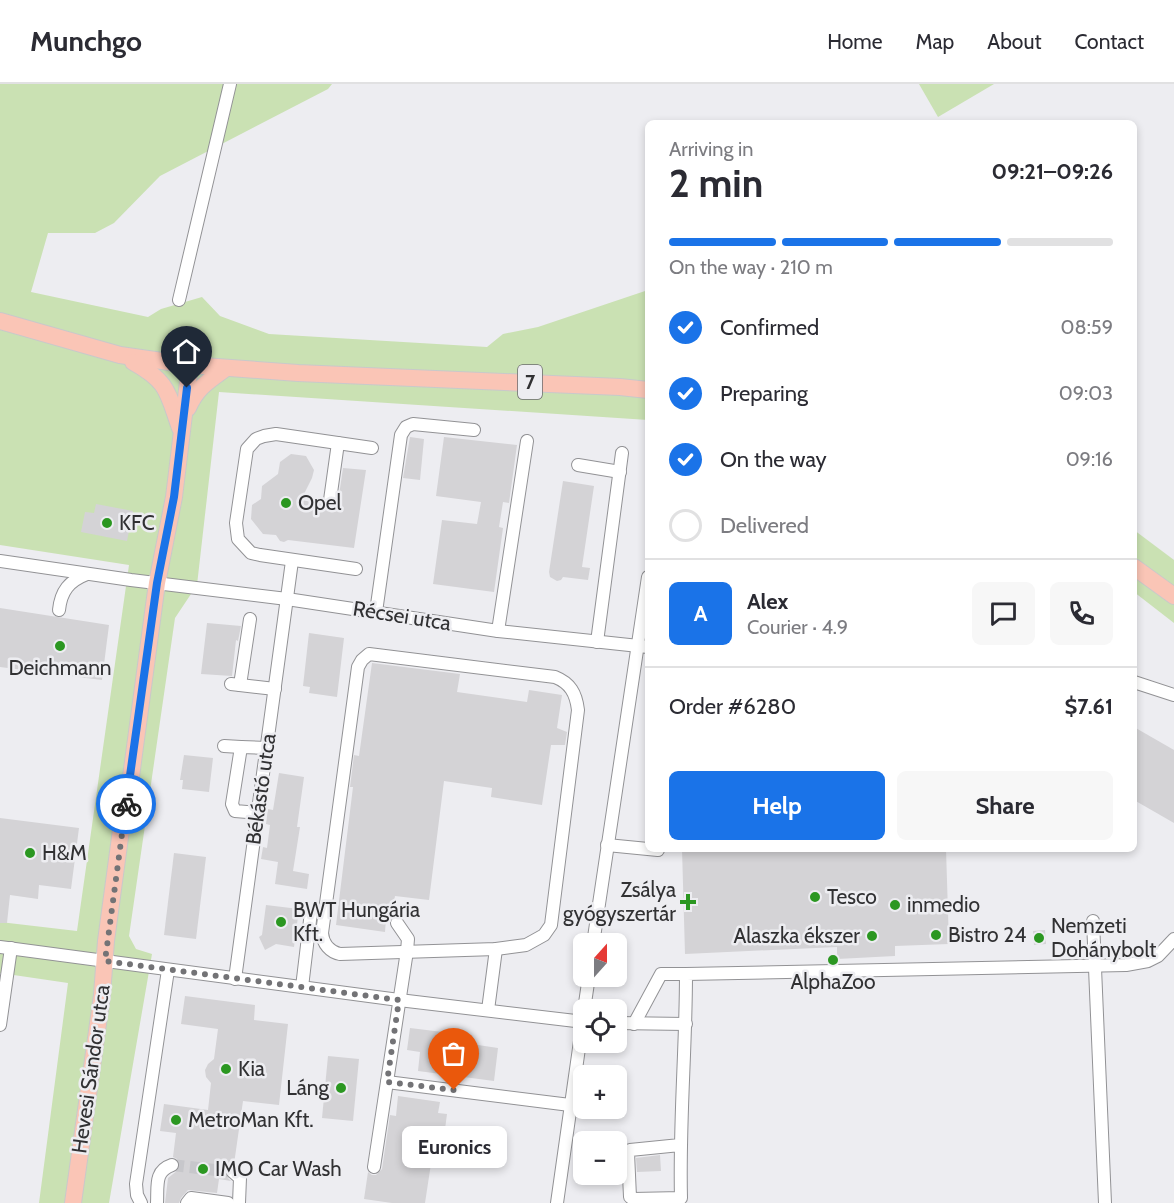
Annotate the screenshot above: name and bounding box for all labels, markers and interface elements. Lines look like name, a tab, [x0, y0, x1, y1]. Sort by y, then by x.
text: Munchgo	[30, 24, 142, 58]
text: Home	[827, 29, 883, 54]
text: Map	[916, 29, 954, 54]
text: About	[987, 29, 1041, 54]
text: Contact	[1074, 29, 1144, 54]
text: Arriving in	[669, 137, 753, 161]
text: 09:21–09:26	[992, 158, 1113, 185]
text: 2 min	[669, 159, 763, 207]
text: On the way · 210 m	[669, 255, 833, 279]
icon: check	[669, 311, 702, 344]
text: Confirmed	[720, 314, 819, 341]
text: 08:59	[1061, 315, 1113, 339]
pin	[161, 326, 212, 388]
icon: home	[170, 335, 203, 368]
road number: 7	[518, 365, 542, 399]
icon: check	[669, 377, 702, 410]
text: Preparing	[720, 380, 808, 407]
text: 09:03	[1059, 381, 1113, 405]
icon: check	[669, 443, 702, 476]
text: On the way	[720, 446, 827, 473]
text: 09:16	[1066, 447, 1113, 471]
place label: Opel	[298, 490, 341, 515]
marker: Opel	[279, 496, 293, 510]
place label: KFC	[119, 510, 155, 535]
text: Delivered	[720, 512, 809, 539]
marker: KFC	[100, 516, 114, 530]
button: chat	[972, 582, 1035, 645]
button: phone	[1050, 582, 1113, 645]
text: Alex	[747, 588, 788, 615]
street label: Récsei utca	[351, 595, 453, 636]
text: A	[694, 600, 707, 627]
text: Courier · 4.9	[747, 615, 848, 639]
marker: Deichmann	[53, 639, 67, 653]
place label: Deichmann	[8, 655, 112, 680]
text: Order #6280	[669, 693, 796, 720]
text: $7.61	[1064, 693, 1113, 720]
street label: Békástó utca	[240, 732, 281, 846]
button: Help	[669, 771, 885, 840]
button: Share	[897, 771, 1113, 840]
courier	[96, 774, 156, 834]
icon: bike	[110, 788, 143, 821]
place label: H&M	[42, 840, 87, 865]
marker: H&M	[23, 846, 37, 860]
place label: Zsálya gyógyszertár	[563, 877, 676, 926]
place label: Tesco	[827, 884, 877, 909]
marker: Tesco	[808, 890, 822, 904]
place label: inmedio	[907, 892, 980, 917]
marker: Zsálya gyógyszertár	[681, 895, 695, 909]
place label: BWT Hungária Kft.	[293, 897, 420, 946]
marker: inmedio	[888, 898, 902, 912]
place label: Nemzeti Dohánybolt	[1051, 913, 1156, 962]
marker: BWT Hungária Kft.	[274, 915, 288, 929]
place label: Bistro 24	[948, 922, 1026, 947]
place label: Alaszka ékszer	[734, 923, 860, 948]
marker: Bistro 24	[929, 928, 943, 942]
marker: Alaszka ékszer	[865, 929, 879, 943]
marker: Nemzeti Dohánybolt	[1032, 931, 1046, 945]
north arrow	[573, 933, 627, 987]
map controls	[573, 933, 627, 1185]
marker: AlphaZoo	[826, 953, 840, 967]
place label: AlphaZoo	[791, 969, 875, 994]
street label: Hevesi Sándor utca	[66, 983, 115, 1155]
button: locate	[573, 999, 627, 1053]
pin	[428, 1028, 479, 1090]
icon: bag	[437, 1037, 470, 1070]
place label: Kia	[238, 1056, 265, 1081]
marker: Kia	[219, 1062, 233, 1076]
button: +	[573, 1065, 627, 1119]
place label: Láng	[286, 1075, 330, 1100]
marker: Láng	[334, 1081, 348, 1095]
place label: MetroMan Kft.	[188, 1107, 314, 1132]
marker: MetroMan Kft.	[169, 1113, 183, 1127]
callout: Euronics	[402, 1126, 506, 1168]
button: −	[573, 1131, 627, 1185]
text: Euronics	[418, 1135, 491, 1159]
place label: IMO Car Wash	[215, 1156, 342, 1181]
marker: IMO Car Wash	[196, 1162, 210, 1176]

